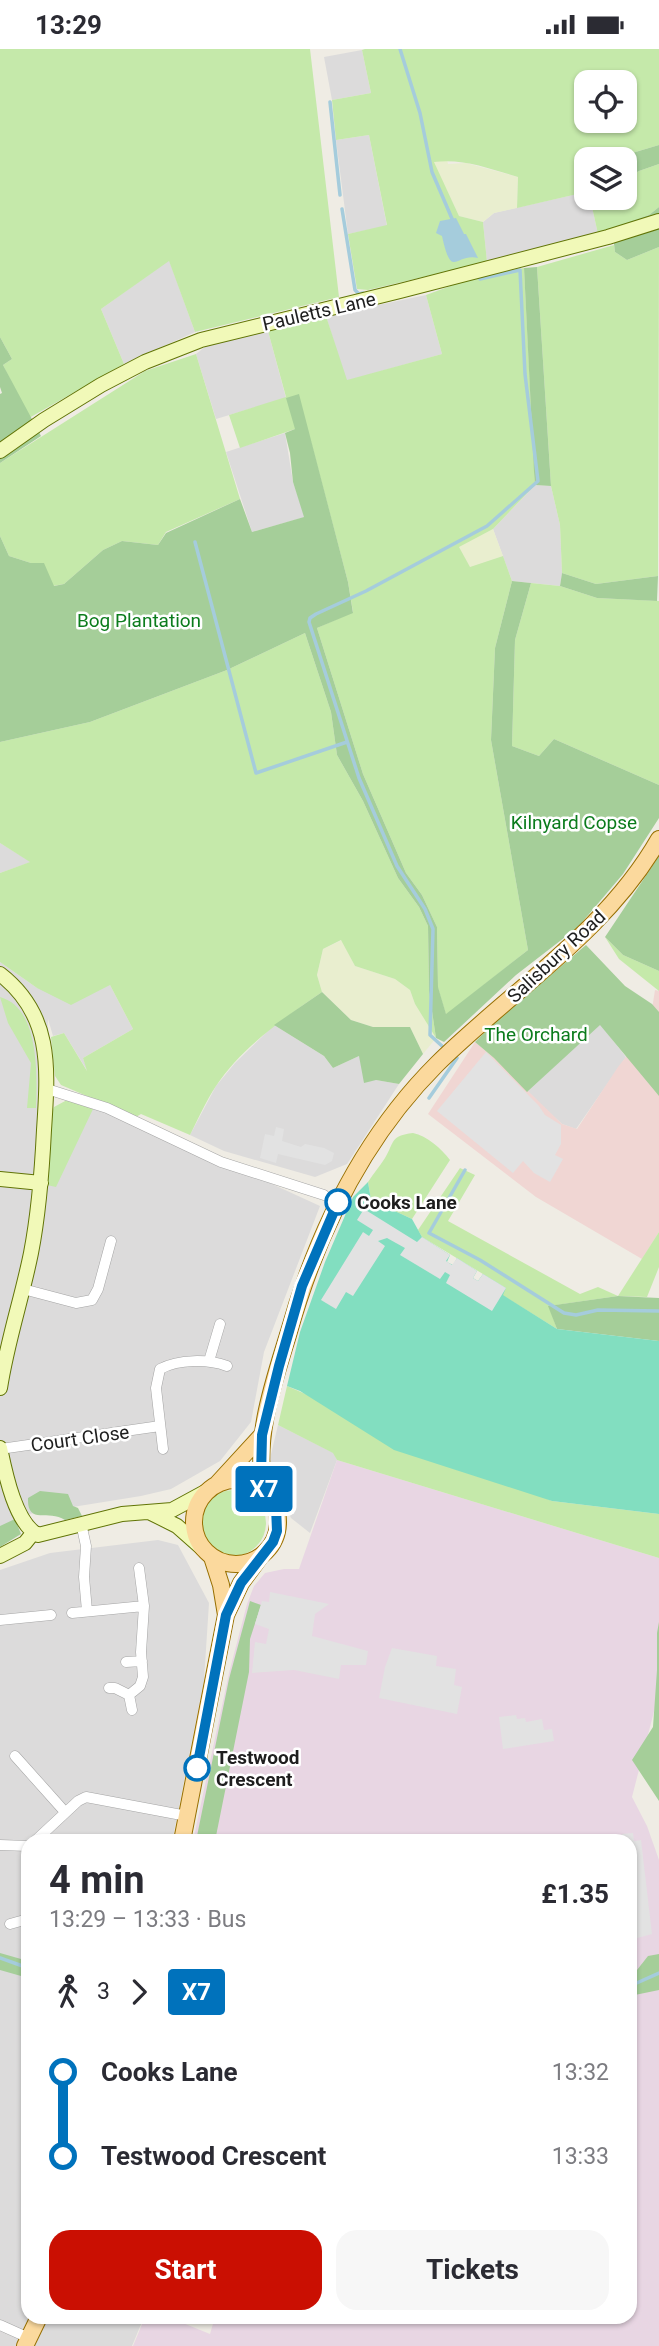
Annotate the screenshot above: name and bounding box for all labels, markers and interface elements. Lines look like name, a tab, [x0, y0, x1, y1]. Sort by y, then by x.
text: 13:29	[35, 10, 102, 40]
map controls	[574, 70, 637, 210]
button: locate	[574, 70, 637, 133]
button: layers	[574, 147, 637, 210]
street label: Pauletts Lane	[260, 287, 378, 336]
park label: Bog Plantation	[77, 609, 201, 632]
park label: Kilnyard Copse	[511, 811, 637, 834]
street label: Salisbury Road	[503, 905, 610, 1008]
park label: The Orchard	[484, 1023, 588, 1046]
marker: Cooks Lane	[325, 1189, 351, 1215]
place label: Cooks Lane	[357, 1191, 457, 1214]
street label: Court Close	[29, 1420, 131, 1457]
line badge: X7	[232, 1466, 296, 1512]
text: X7	[249, 1475, 279, 1503]
place label: Testwood Crescent	[216, 1746, 299, 1791]
marker: Testwood Crescent	[184, 1755, 210, 1781]
text: 4 min	[49, 1858, 145, 1902]
text: £1.35	[541, 1879, 609, 1909]
text: 13:29 – 13:33 · Bus	[49, 1906, 246, 1933]
icon: walk	[49, 1973, 87, 2011]
icon: forward	[120, 1973, 158, 2011]
text: 3	[97, 1978, 110, 2005]
text: X7	[182, 1978, 211, 2006]
text: Cooks Lane	[101, 2057, 238, 2087]
text: 13:32	[552, 2059, 609, 2086]
text: Testwood Crescent	[101, 2141, 326, 2171]
text: 13:33	[552, 2143, 609, 2170]
button: Start	[49, 2230, 322, 2310]
button: Tickets	[336, 2230, 609, 2310]

